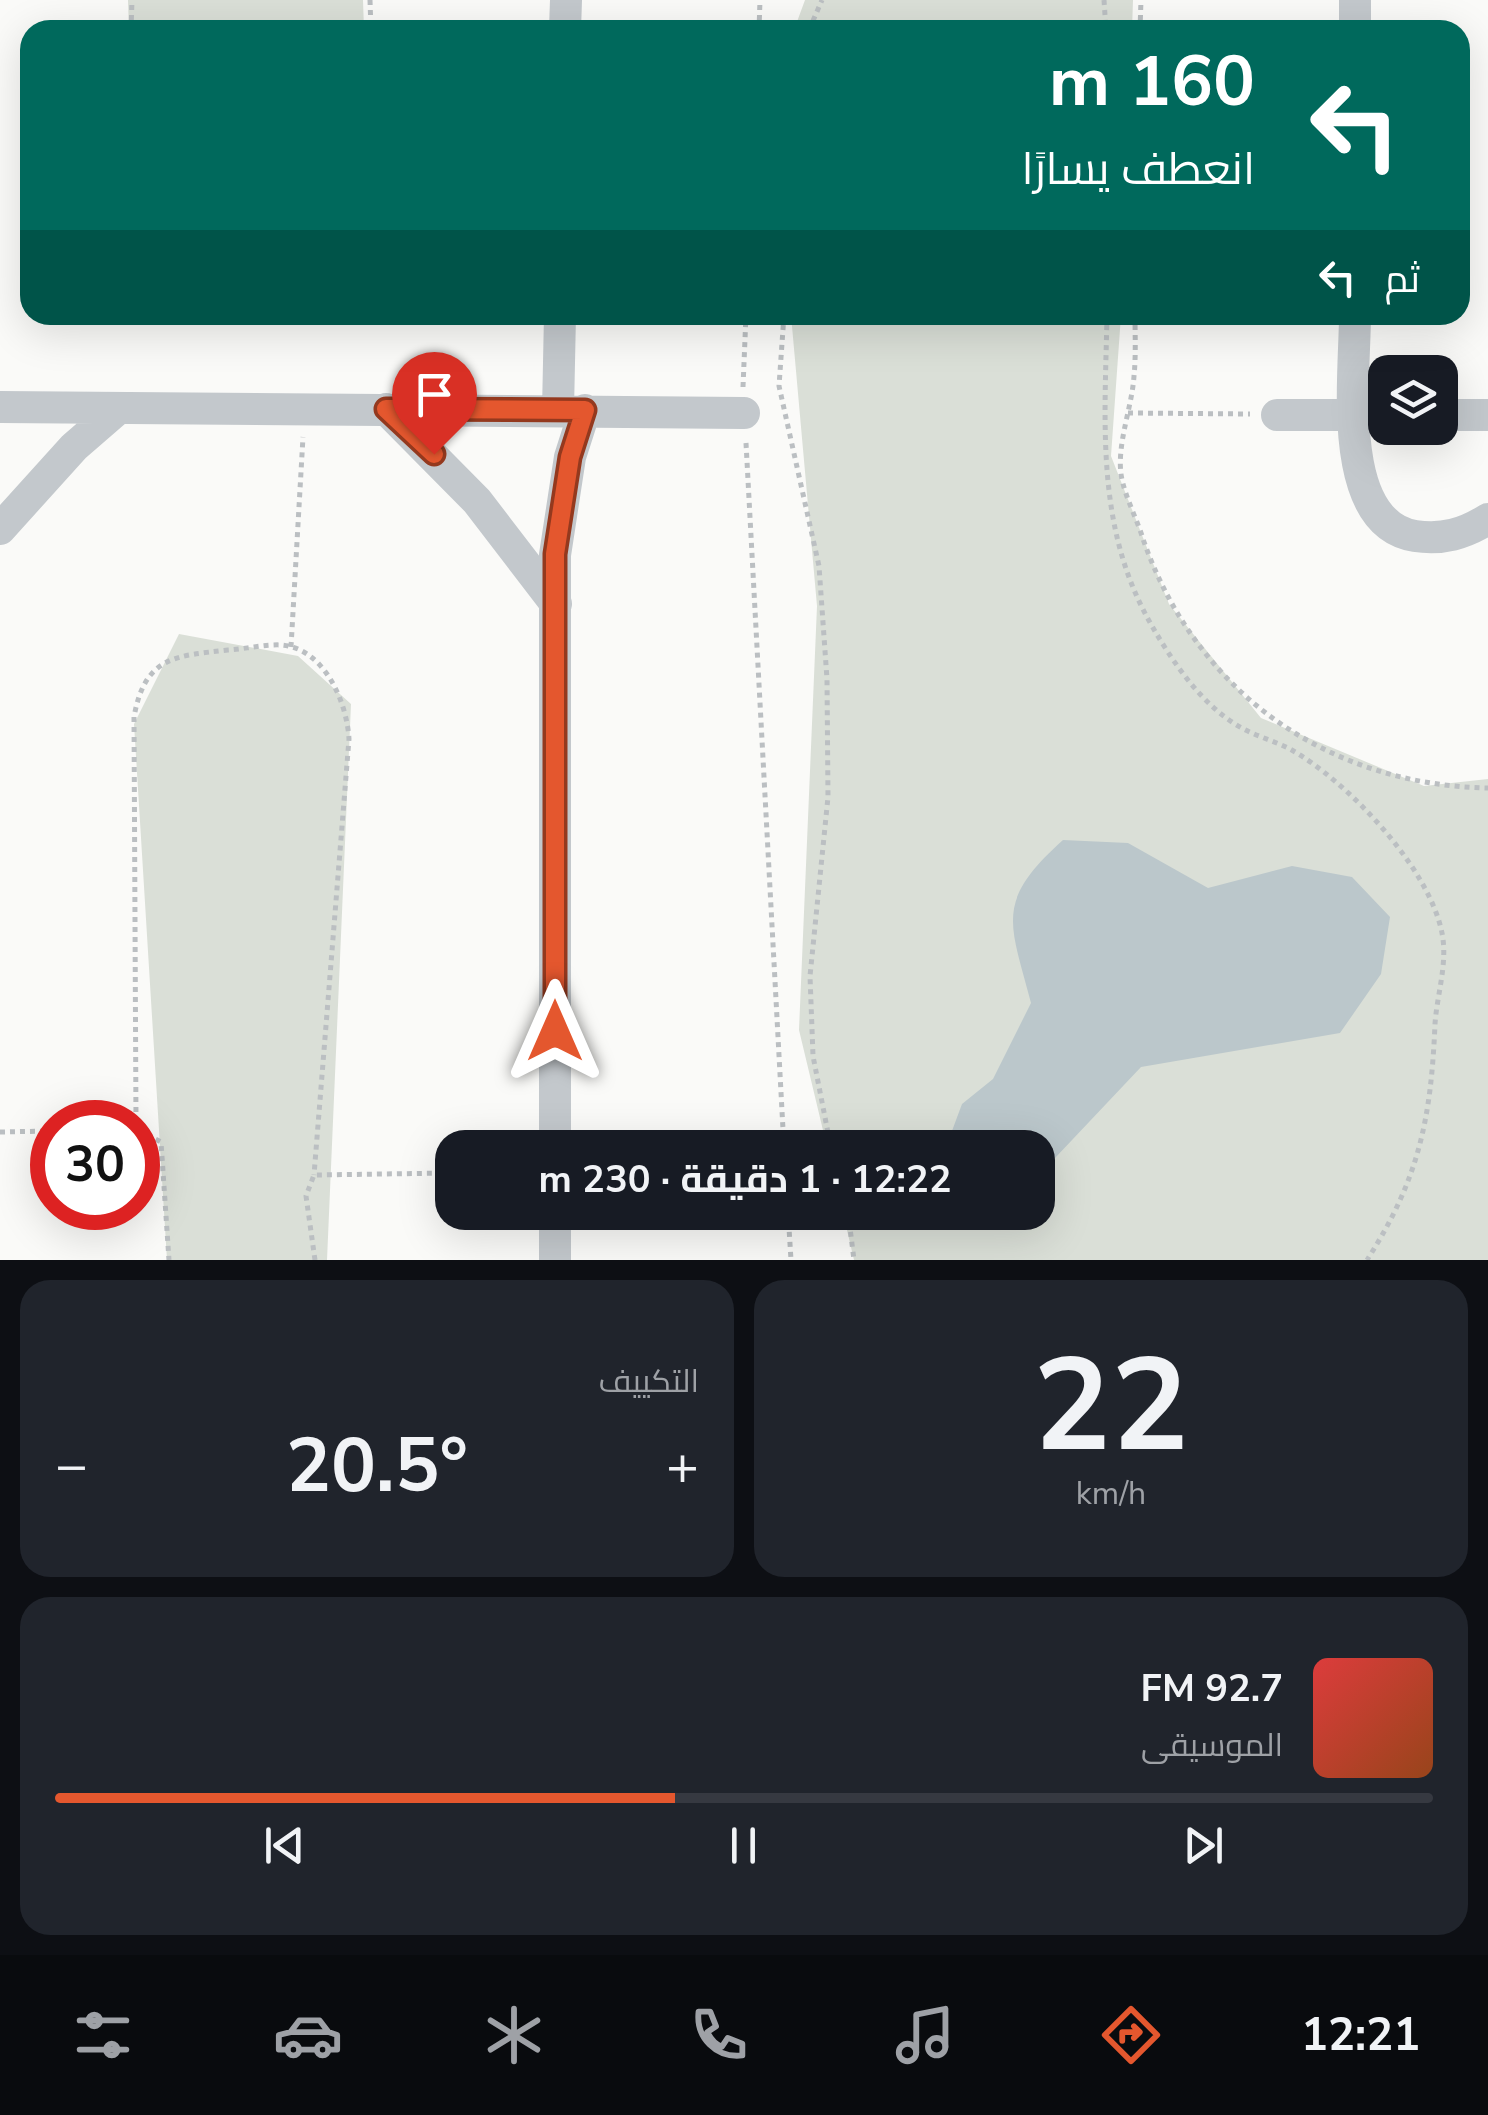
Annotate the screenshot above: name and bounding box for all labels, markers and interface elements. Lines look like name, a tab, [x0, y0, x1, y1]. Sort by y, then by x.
text: 160 m	[1049, 34, 1255, 130]
icon: left	[1290, 60, 1420, 190]
text: انعطف يسارًا	[1022, 139, 1255, 200]
icon: left	[1310, 250, 1365, 305]
text: ثم	[1385, 254, 1420, 305]
pin	[392, 352, 477, 455]
map controls	[1368, 355, 1458, 445]
button: layers	[1368, 355, 1458, 445]
icon: arrive	[407, 367, 462, 422]
position arrow	[503, 979, 607, 1083]
speed limit sign: 30	[30, 1100, 160, 1230]
text: 12:22 · 1 دقيقة · 230 m	[538, 1154, 952, 1205]
text: 22	[1033, 1318, 1189, 1495]
text: التكييف	[599, 1360, 699, 1403]
text: 20.5°	[286, 1415, 468, 1517]
text: −	[55, 1428, 88, 1503]
text: +	[666, 1428, 699, 1503]
text: km/h	[1076, 1472, 1146, 1515]
text: 92.7 FM	[1141, 1663, 1283, 1714]
text: الموسيقى	[1141, 1724, 1283, 1767]
icon: previous	[257, 1818, 312, 1873]
icon: pause	[716, 1818, 771, 1873]
icon: next	[1176, 1818, 1231, 1873]
icon: filters	[68, 2000, 138, 2070]
icon: car	[273, 2000, 343, 2070]
icon: climate	[479, 2000, 549, 2070]
icon: phone	[684, 2000, 754, 2070]
icon: music	[890, 2000, 960, 2070]
icon: directions	[1096, 2000, 1166, 2070]
text: 12:21	[1301, 2005, 1420, 2066]

